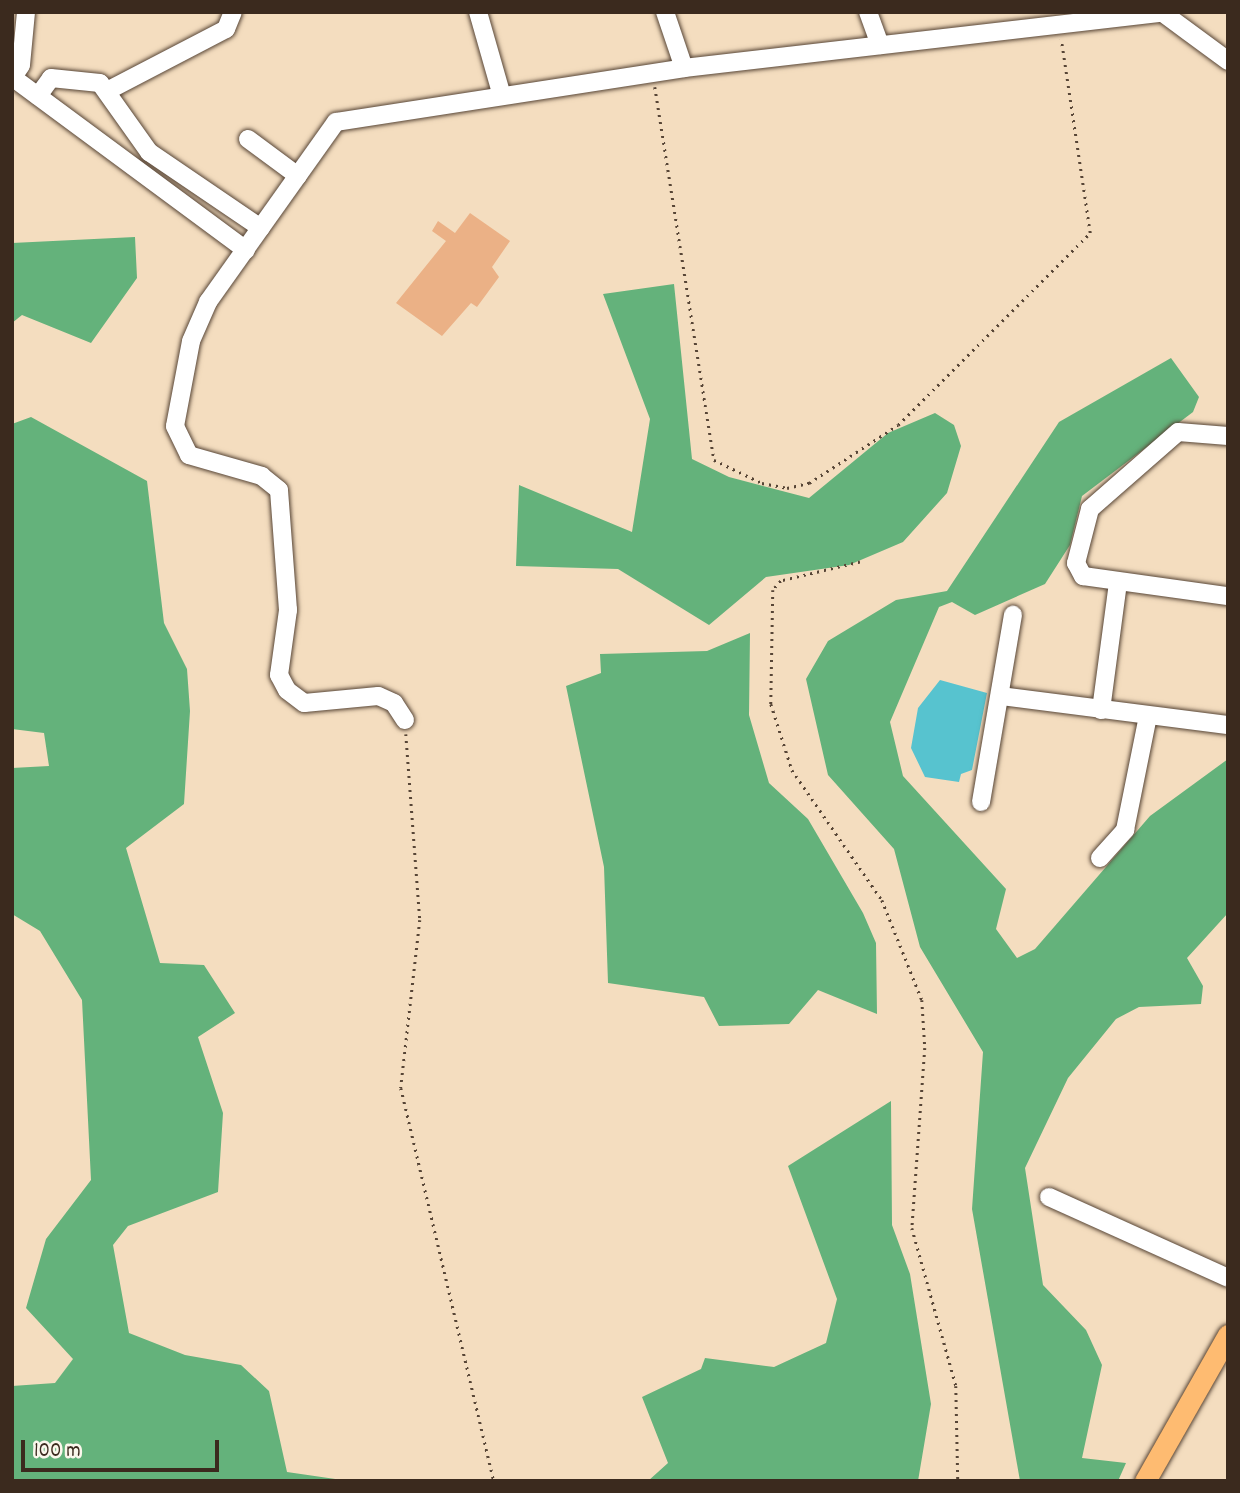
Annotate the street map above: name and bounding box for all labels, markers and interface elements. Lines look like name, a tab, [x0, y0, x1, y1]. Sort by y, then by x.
scale bar	[24, 1426, 222, 1470]
text: 100 m	[34, 1437, 81, 1467]

